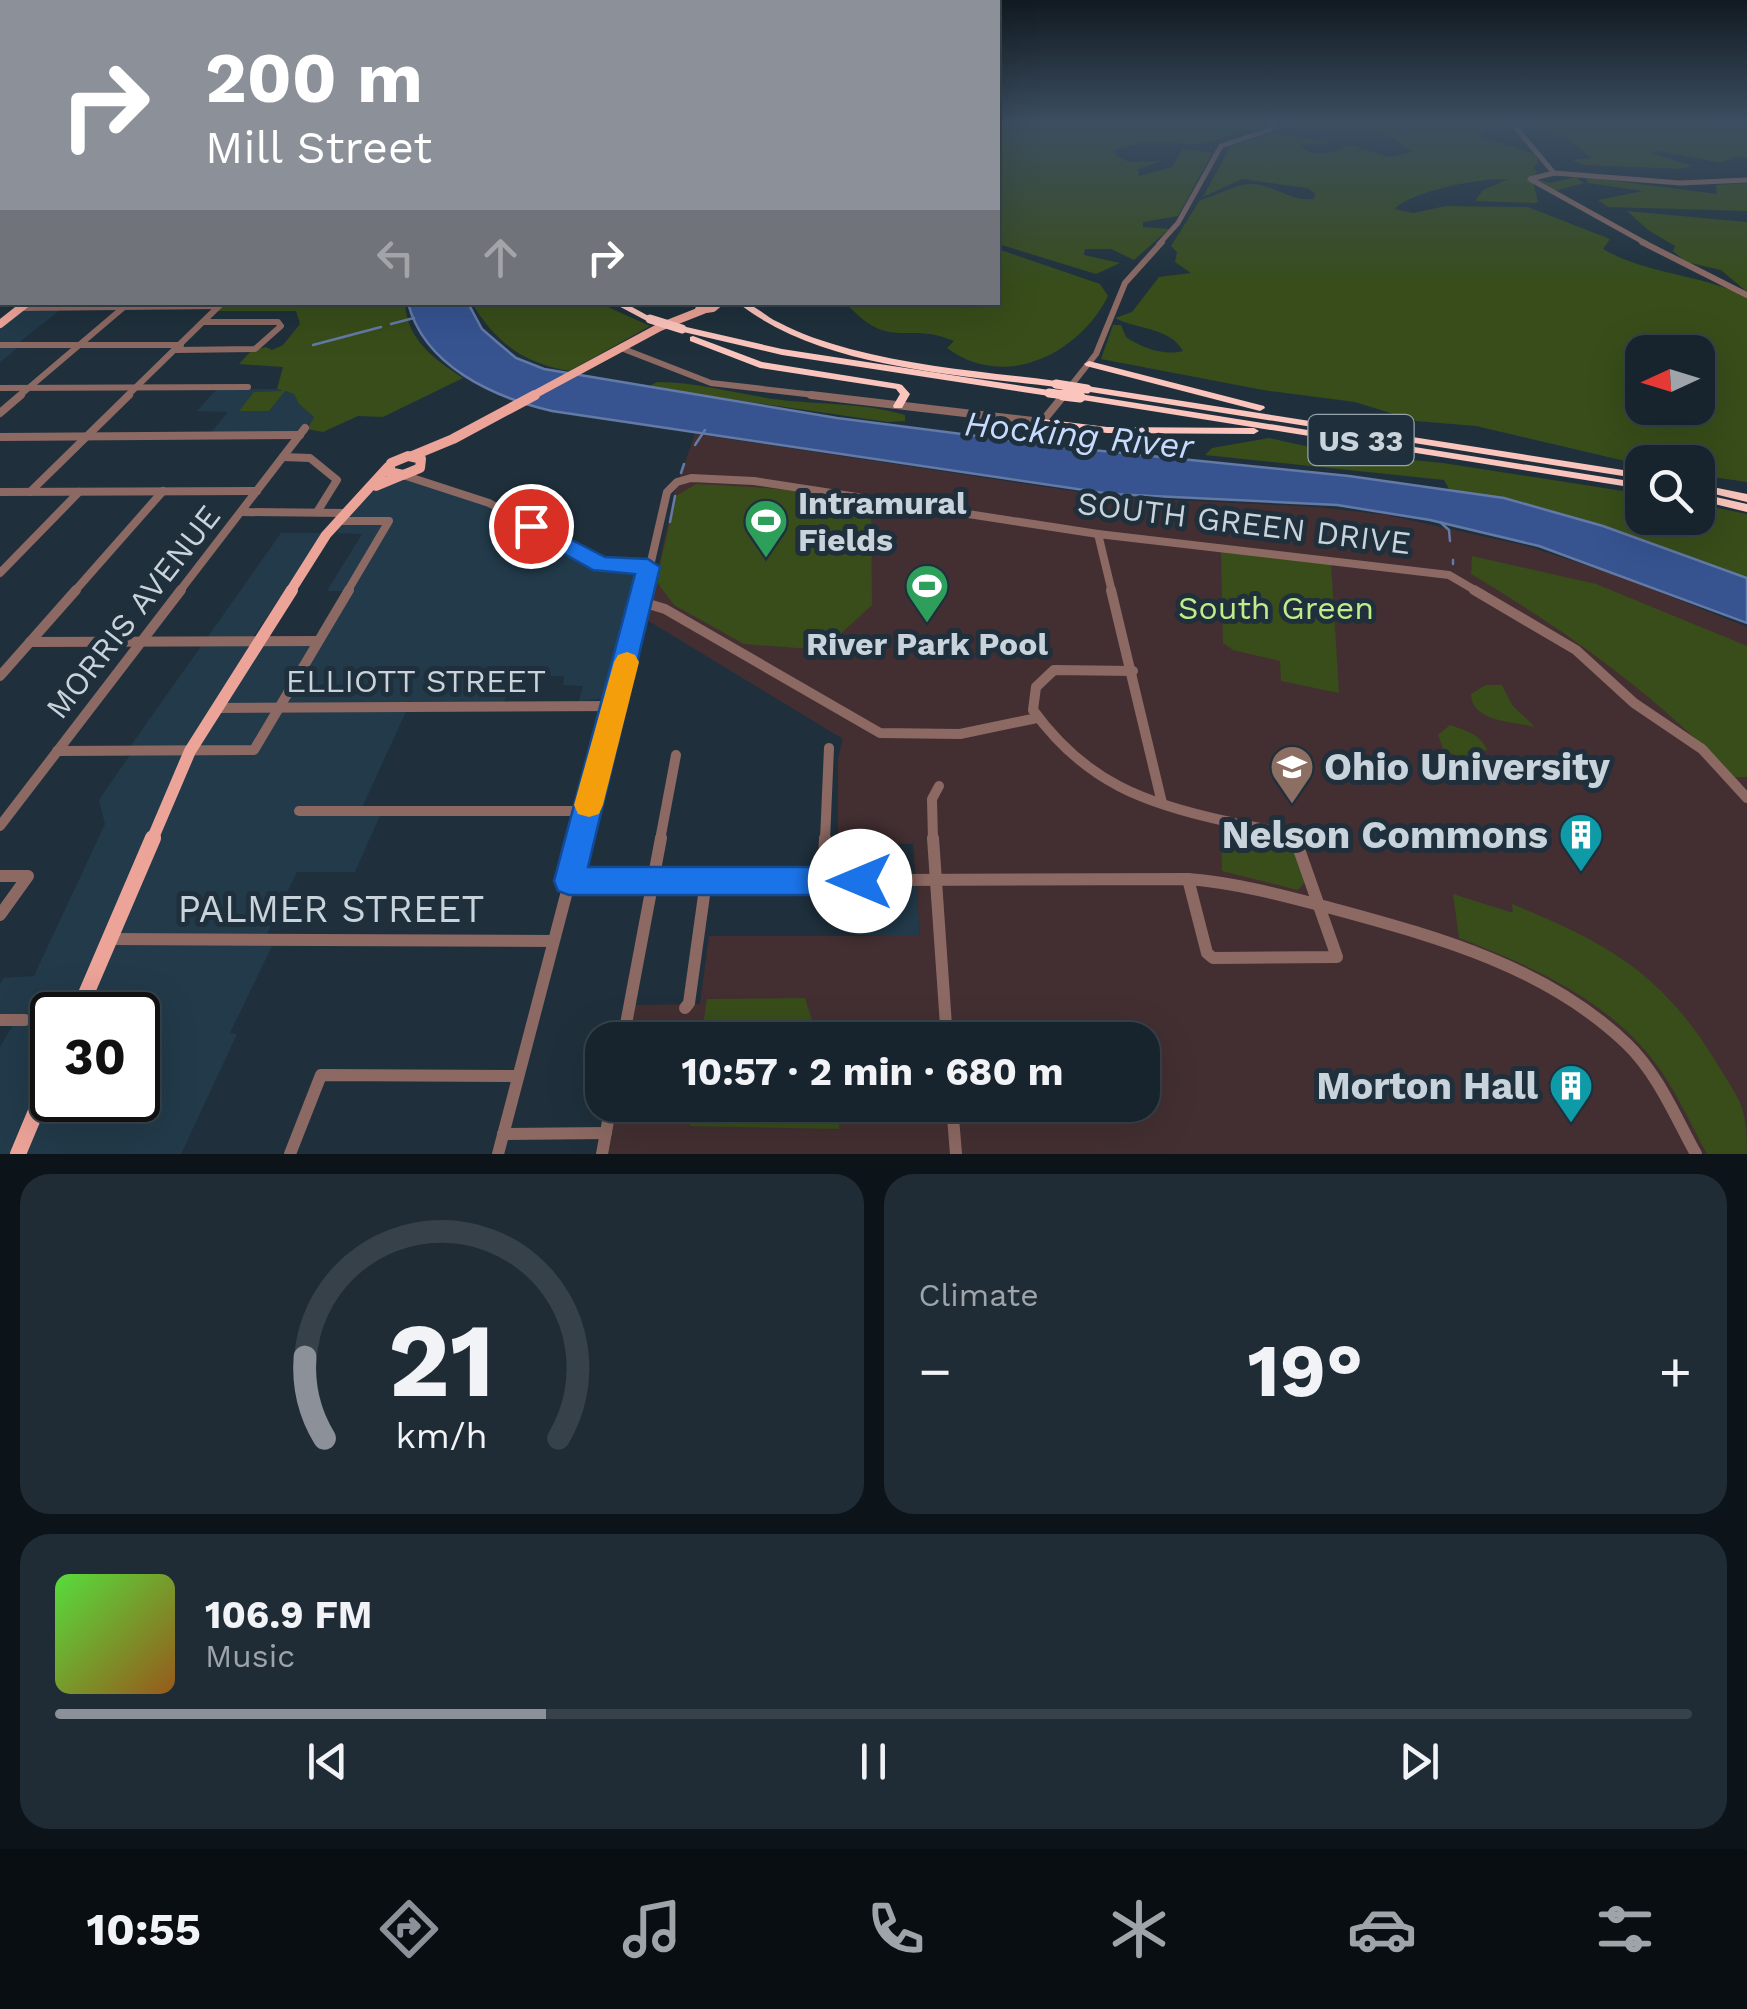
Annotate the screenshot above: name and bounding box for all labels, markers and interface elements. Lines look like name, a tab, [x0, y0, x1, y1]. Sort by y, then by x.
text: 200 m	[205, 37, 423, 119]
icon: right	[40, 40, 170, 170]
text: Mill Street	[205, 121, 432, 174]
icon: left	[368, 230, 423, 285]
icon: ahead	[473, 230, 528, 285]
icon: right	[578, 230, 633, 285]
north arrow	[1625, 335, 1715, 425]
map controls	[1625, 335, 1715, 535]
water label: Hocking River	[963, 402, 1197, 468]
road number: US 33	[1308, 415, 1414, 465]
button: search	[1625, 445, 1715, 535]
pin	[489, 484, 574, 569]
place label: Intramural Fields	[798, 484, 967, 559]
street label: SOUTH GREEN DRIVE	[1075, 484, 1413, 562]
street label: MORRIS AVENUE	[38, 498, 228, 726]
sports icon: Intramural Fields	[743, 498, 789, 559]
icon: arrive	[504, 499, 559, 554]
sports icon: River Park Pool	[904, 563, 950, 624]
park label: South Green	[1178, 589, 1374, 627]
place label: River Park Pool	[806, 625, 1048, 663]
street label: ELLIOTT STREET	[286, 662, 546, 700]
school or university icon: Ohio University	[1269, 744, 1315, 805]
place label: Ohio University	[1324, 745, 1611, 789]
building icon: Nelson Commons	[1558, 812, 1604, 873]
place label: Nelson Commons	[1221, 813, 1548, 857]
position arrow	[808, 829, 912, 933]
street label: PALMER STREET	[178, 887, 484, 931]
speed limit sign: 30	[30, 992, 160, 1122]
text: 10:57 · 2 min · 680 m	[681, 1050, 1064, 1094]
building icon: Morton Hall	[1548, 1063, 1594, 1124]
place label: Morton Hall	[1316, 1064, 1539, 1108]
text: Climate	[919, 1276, 1039, 1314]
text: 21	[388, 1299, 495, 1421]
text: 19°	[1247, 1326, 1363, 1414]
text: −	[919, 1339, 952, 1403]
text: +	[1659, 1339, 1692, 1403]
text: km/h	[396, 1415, 488, 1457]
text: 106.9 FM	[205, 1593, 372, 1637]
text: Music	[205, 1637, 295, 1675]
icon: previous	[300, 1734, 355, 1789]
icon: pause	[846, 1734, 901, 1789]
icon: next	[1392, 1734, 1447, 1789]
icon: directions	[374, 1894, 444, 1964]
icon: music	[617, 1894, 687, 1964]
icon: phone	[861, 1894, 931, 1964]
icon: climate	[1104, 1894, 1174, 1964]
icon: car	[1347, 1894, 1417, 1964]
icon: filters	[1590, 1894, 1660, 1964]
text: 10:55	[87, 1903, 201, 1956]

